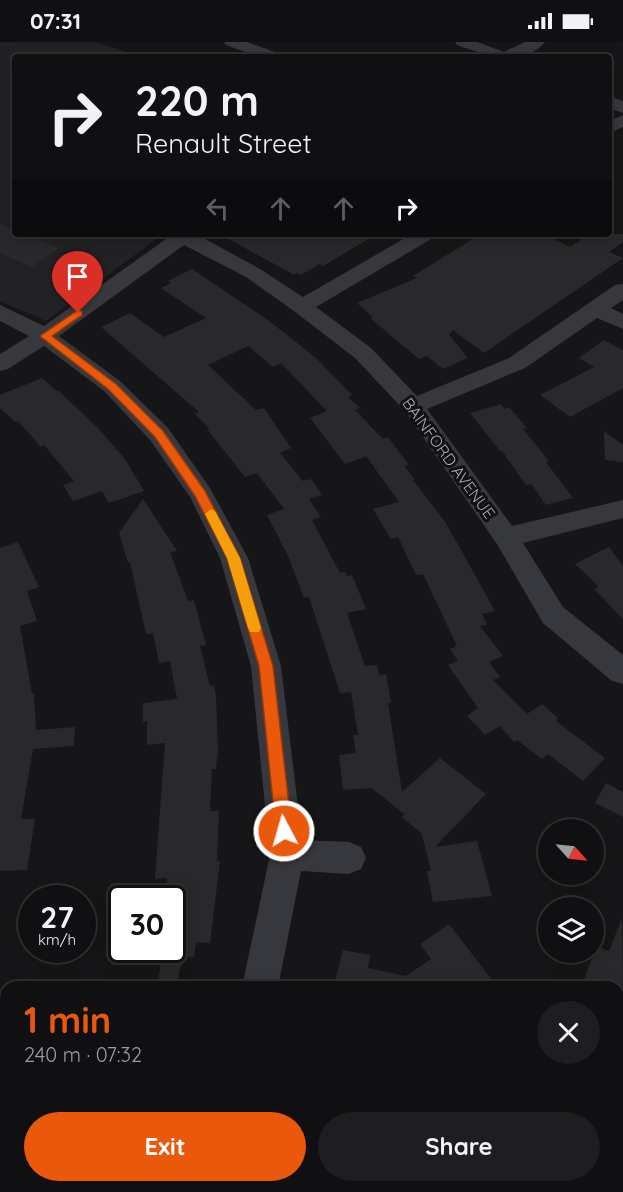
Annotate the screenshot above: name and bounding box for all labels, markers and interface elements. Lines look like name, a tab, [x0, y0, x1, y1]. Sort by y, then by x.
text: 07:31	[30, 7, 81, 35]
text: 220 m	[135, 74, 259, 127]
icon: right	[36, 78, 114, 156]
text: Renault Street	[135, 126, 312, 160]
icon: left	[201, 192, 234, 225]
icon: ahead	[264, 192, 297, 225]
icon: ahead	[327, 192, 360, 225]
icon: right	[390, 192, 423, 225]
pin	[52, 251, 103, 313]
icon: arrive	[61, 260, 94, 293]
street label: BAINFORD AVENUE	[398, 393, 500, 523]
position arrow	[252, 799, 316, 863]
north arrow	[538, 819, 604, 885]
map controls	[538, 819, 604, 963]
speed limit sign: 30	[108, 885, 186, 963]
button: layers	[538, 897, 604, 963]
text: 27	[40, 898, 74, 936]
text: km/h	[38, 930, 76, 949]
text: 1 min	[24, 997, 111, 1042]
button: close	[537, 1001, 600, 1064]
text: 240 m · 07:32	[24, 1042, 142, 1067]
button: Exit	[24, 1112, 306, 1181]
button: Share	[318, 1112, 600, 1181]

